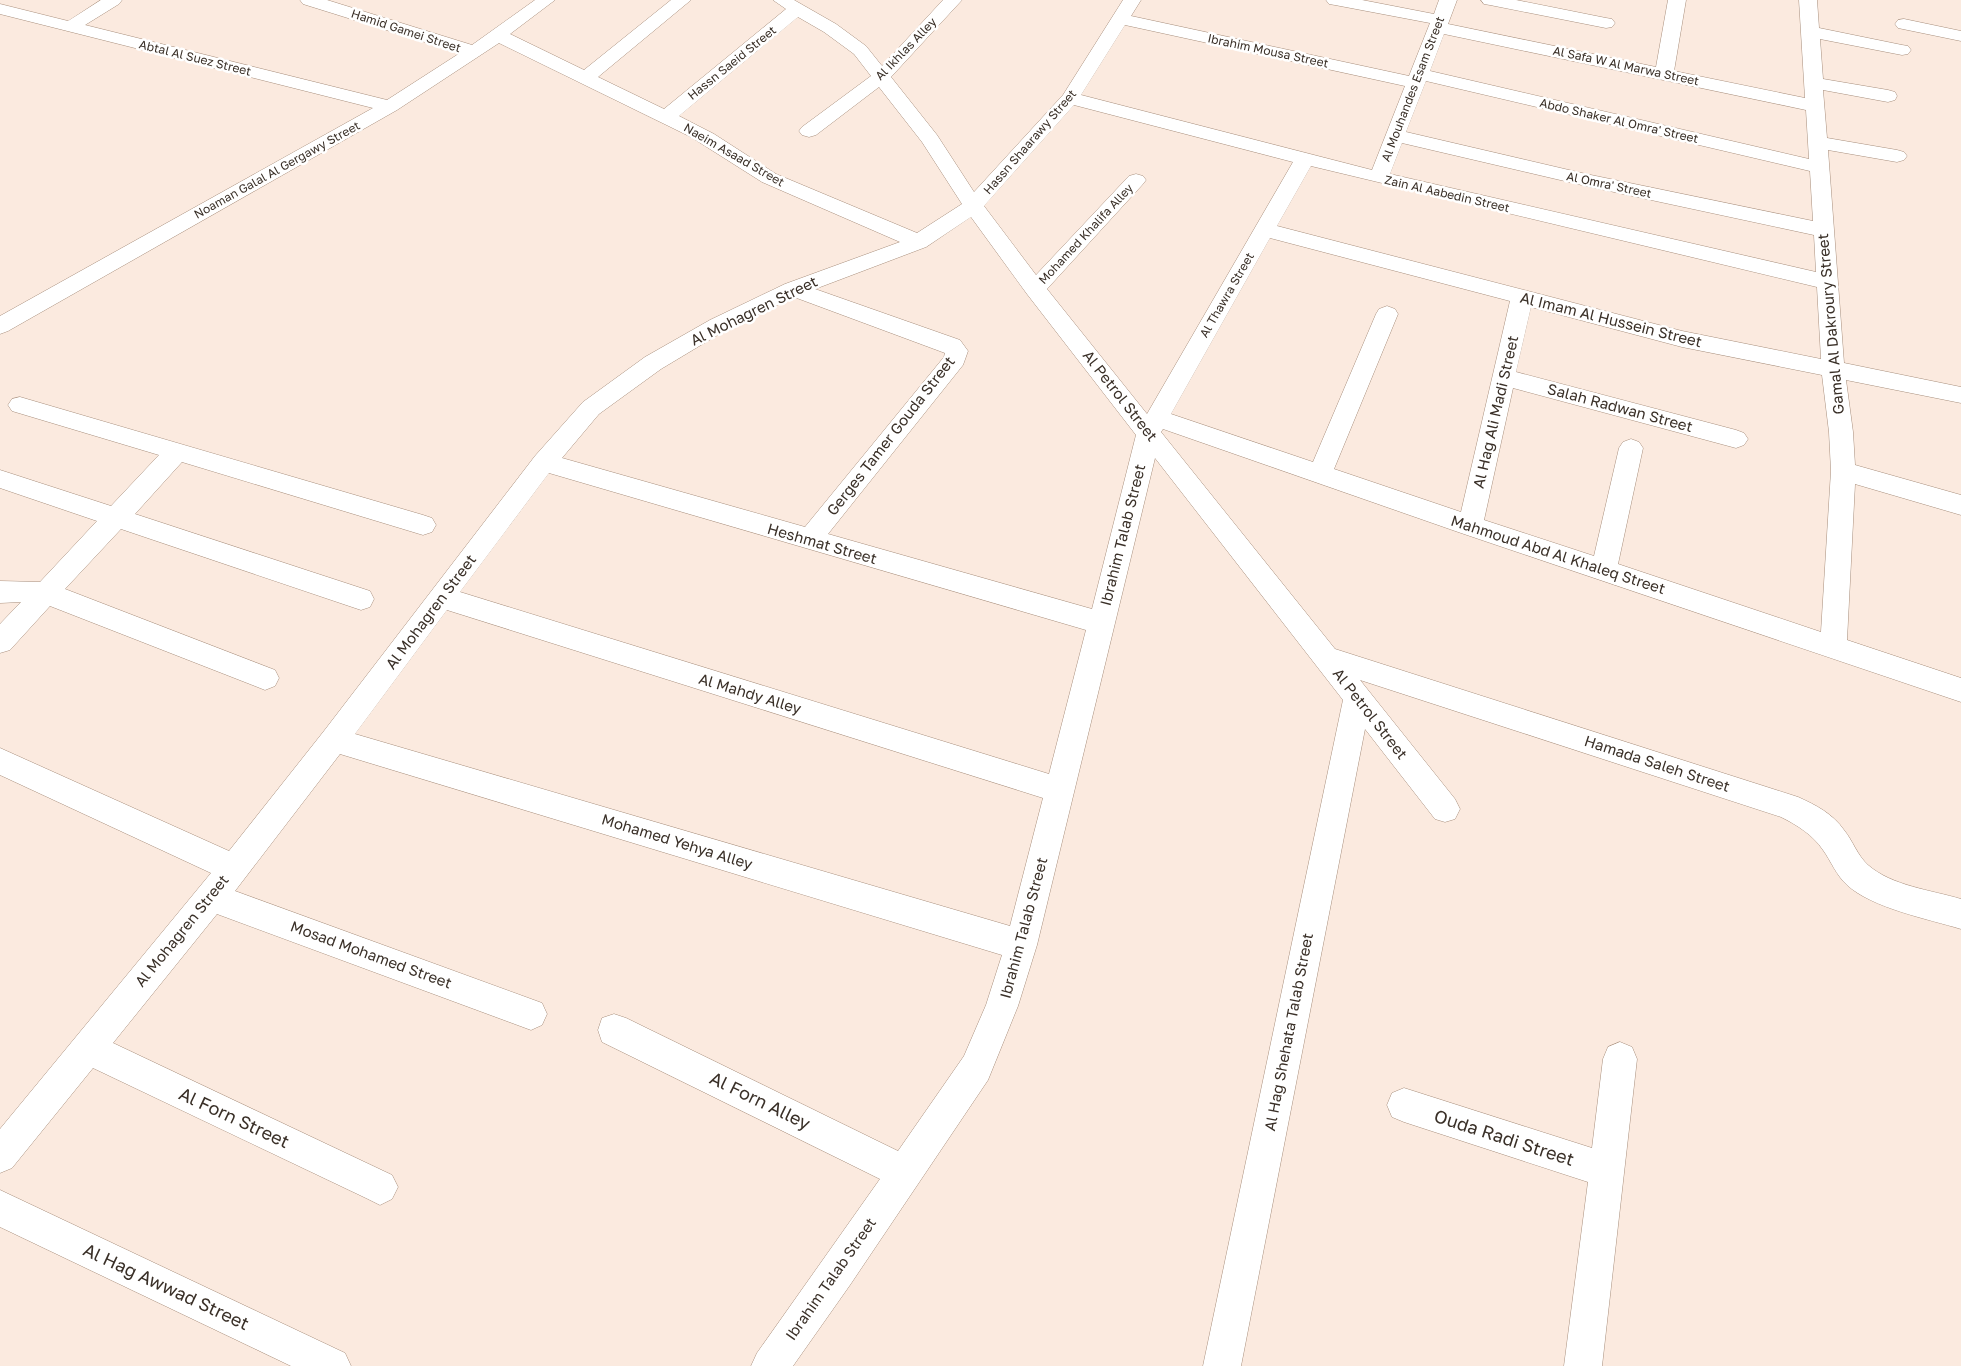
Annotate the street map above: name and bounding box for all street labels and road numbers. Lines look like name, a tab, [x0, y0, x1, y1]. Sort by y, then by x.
street label: Hamid Gamei Street	[349, 6, 463, 55]
street label: Al Ikhlas Alley	[872, 14, 939, 83]
street label: Al Mouhandes Esam Street	[1378, 14, 1447, 164]
street label: Hassn Saeid Street	[684, 22, 779, 103]
street label: Ibrahim Mousa Street	[1206, 30, 1330, 71]
street label: Abtal Al Suez Street	[137, 36, 253, 79]
street label: Al Safa W Al Marwa Street	[1552, 43, 1701, 88]
street label: Hassn Shaarawy Street	[980, 86, 1079, 197]
street label: Abdo Shaker Al Omra' Street	[1538, 95, 1700, 146]
street label: Noaman Galal Al Gergawy Street	[191, 117, 363, 222]
street label: Naeim Asaad Street	[681, 120, 787, 190]
street label: Al Omra' Street	[1565, 168, 1653, 201]
street label: Zain Al Aabedin Street	[1383, 172, 1511, 215]
street label: Mohamed Khalifa Alley	[1035, 180, 1136, 287]
street label: Gamal Al Dakroury Street	[1813, 233, 1847, 415]
street label: Al Thawra Street	[1196, 249, 1257, 340]
street label: Al Mohagren Street	[687, 272, 820, 349]
street label: Al Imam Al Hussein Street	[1519, 288, 1704, 350]
street label: Al Hag Ali Madi Street	[1469, 334, 1521, 490]
street label: Al Petrol Street	[1080, 346, 1162, 444]
street label: Gerges Tamer Gouda Street	[822, 352, 958, 519]
street label: Salah Radwan Street	[1546, 379, 1695, 435]
street label: Ibrahim Talab Street	[1096, 462, 1148, 608]
street label: Mahmoud Abd Al Khaleq Street	[1449, 511, 1668, 597]
street label: Heshmat Street	[765, 519, 879, 567]
street label: Al Mohagren Street	[381, 551, 479, 672]
street label: Al Petrol Street	[1330, 664, 1412, 762]
street label: Al Mahdy Alley	[697, 669, 804, 717]
street label: Hamada Saleh Street	[1582, 731, 1732, 795]
street label: Mohamed Yehya Alley	[600, 810, 755, 873]
street label: Ibrahim Talab Street	[996, 855, 1051, 1000]
street label: Al Mohagren Street	[131, 871, 232, 990]
street label: Mosad Mohamed Street	[288, 916, 454, 992]
street label: Al Hag Shehata Talab Street	[1260, 931, 1316, 1132]
street label: Al Forn Alley	[707, 1066, 814, 1134]
street label: Al Forn Street	[176, 1082, 293, 1152]
street label: Ouda Radi Street	[1432, 1104, 1577, 1170]
street label: Ibrahim Talab Street	[781, 1214, 879, 1343]
street label: Al Hag Awwad Street	[80, 1238, 253, 1334]

